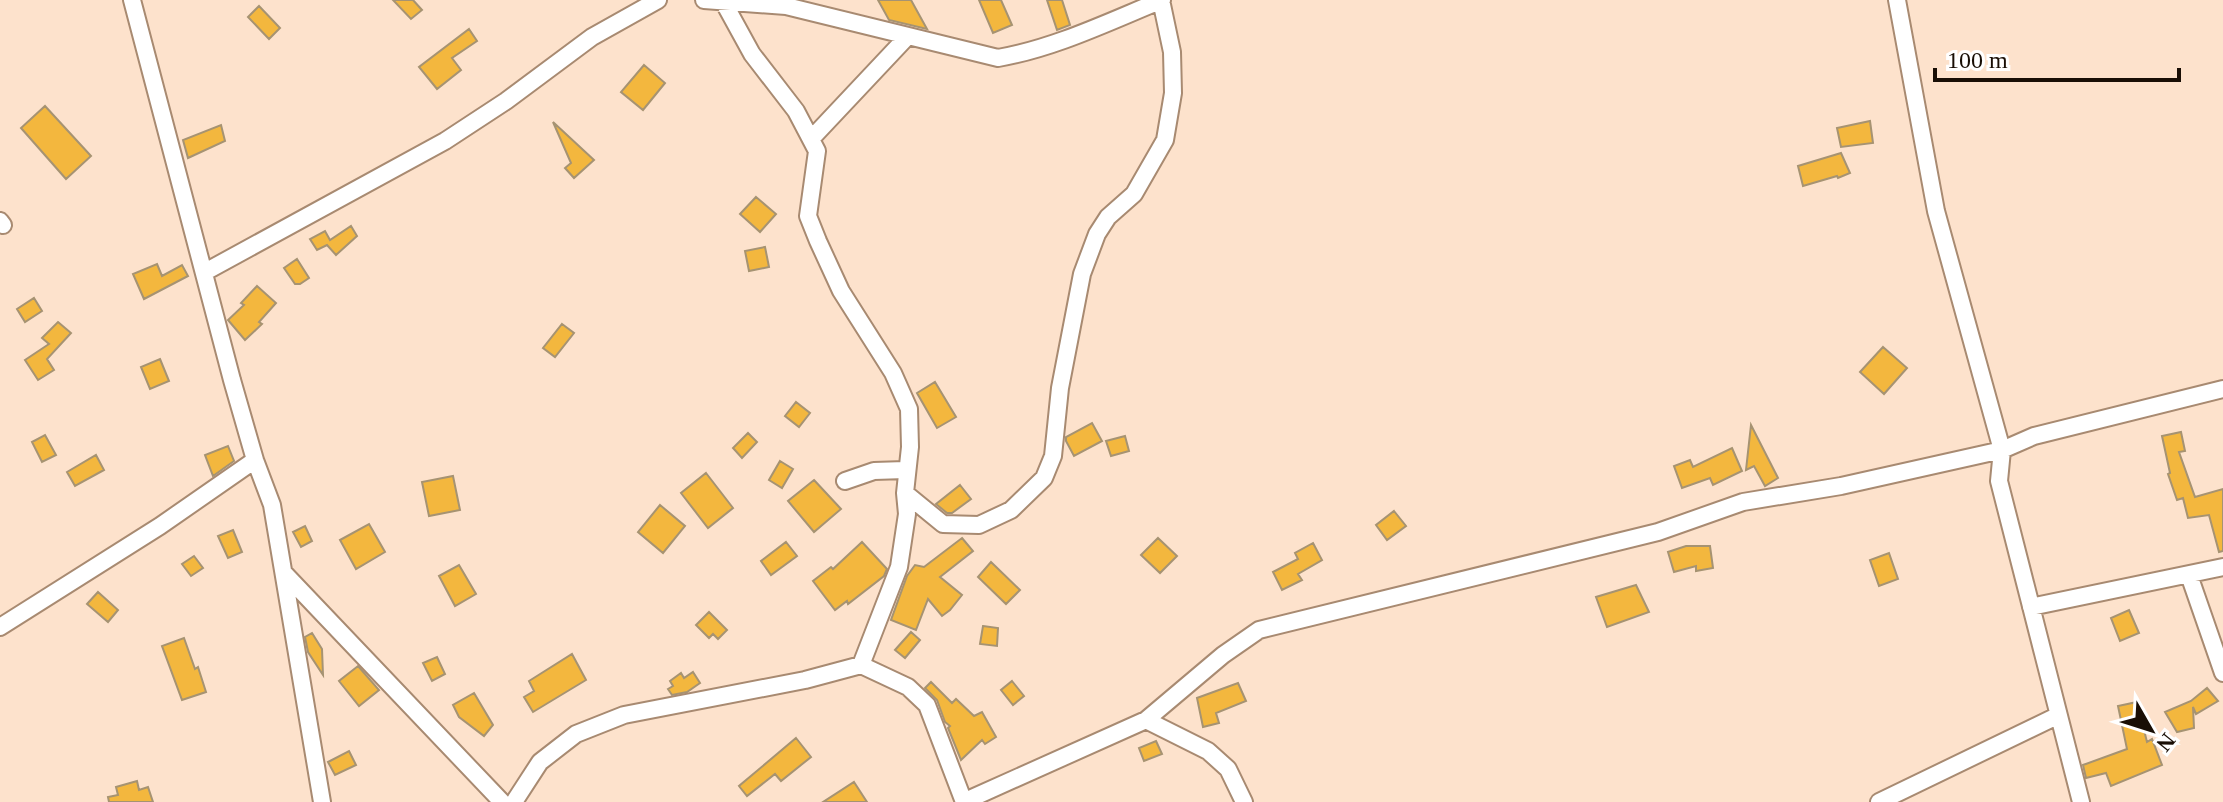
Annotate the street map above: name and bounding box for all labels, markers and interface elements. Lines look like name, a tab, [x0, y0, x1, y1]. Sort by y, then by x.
scale bar	[1935, 32, 2179, 82]
text: 100 m	[1947, 47, 2008, 73]
north arrow	[2111, 690, 2191, 770]
text: N	[2151, 728, 2181, 756]

